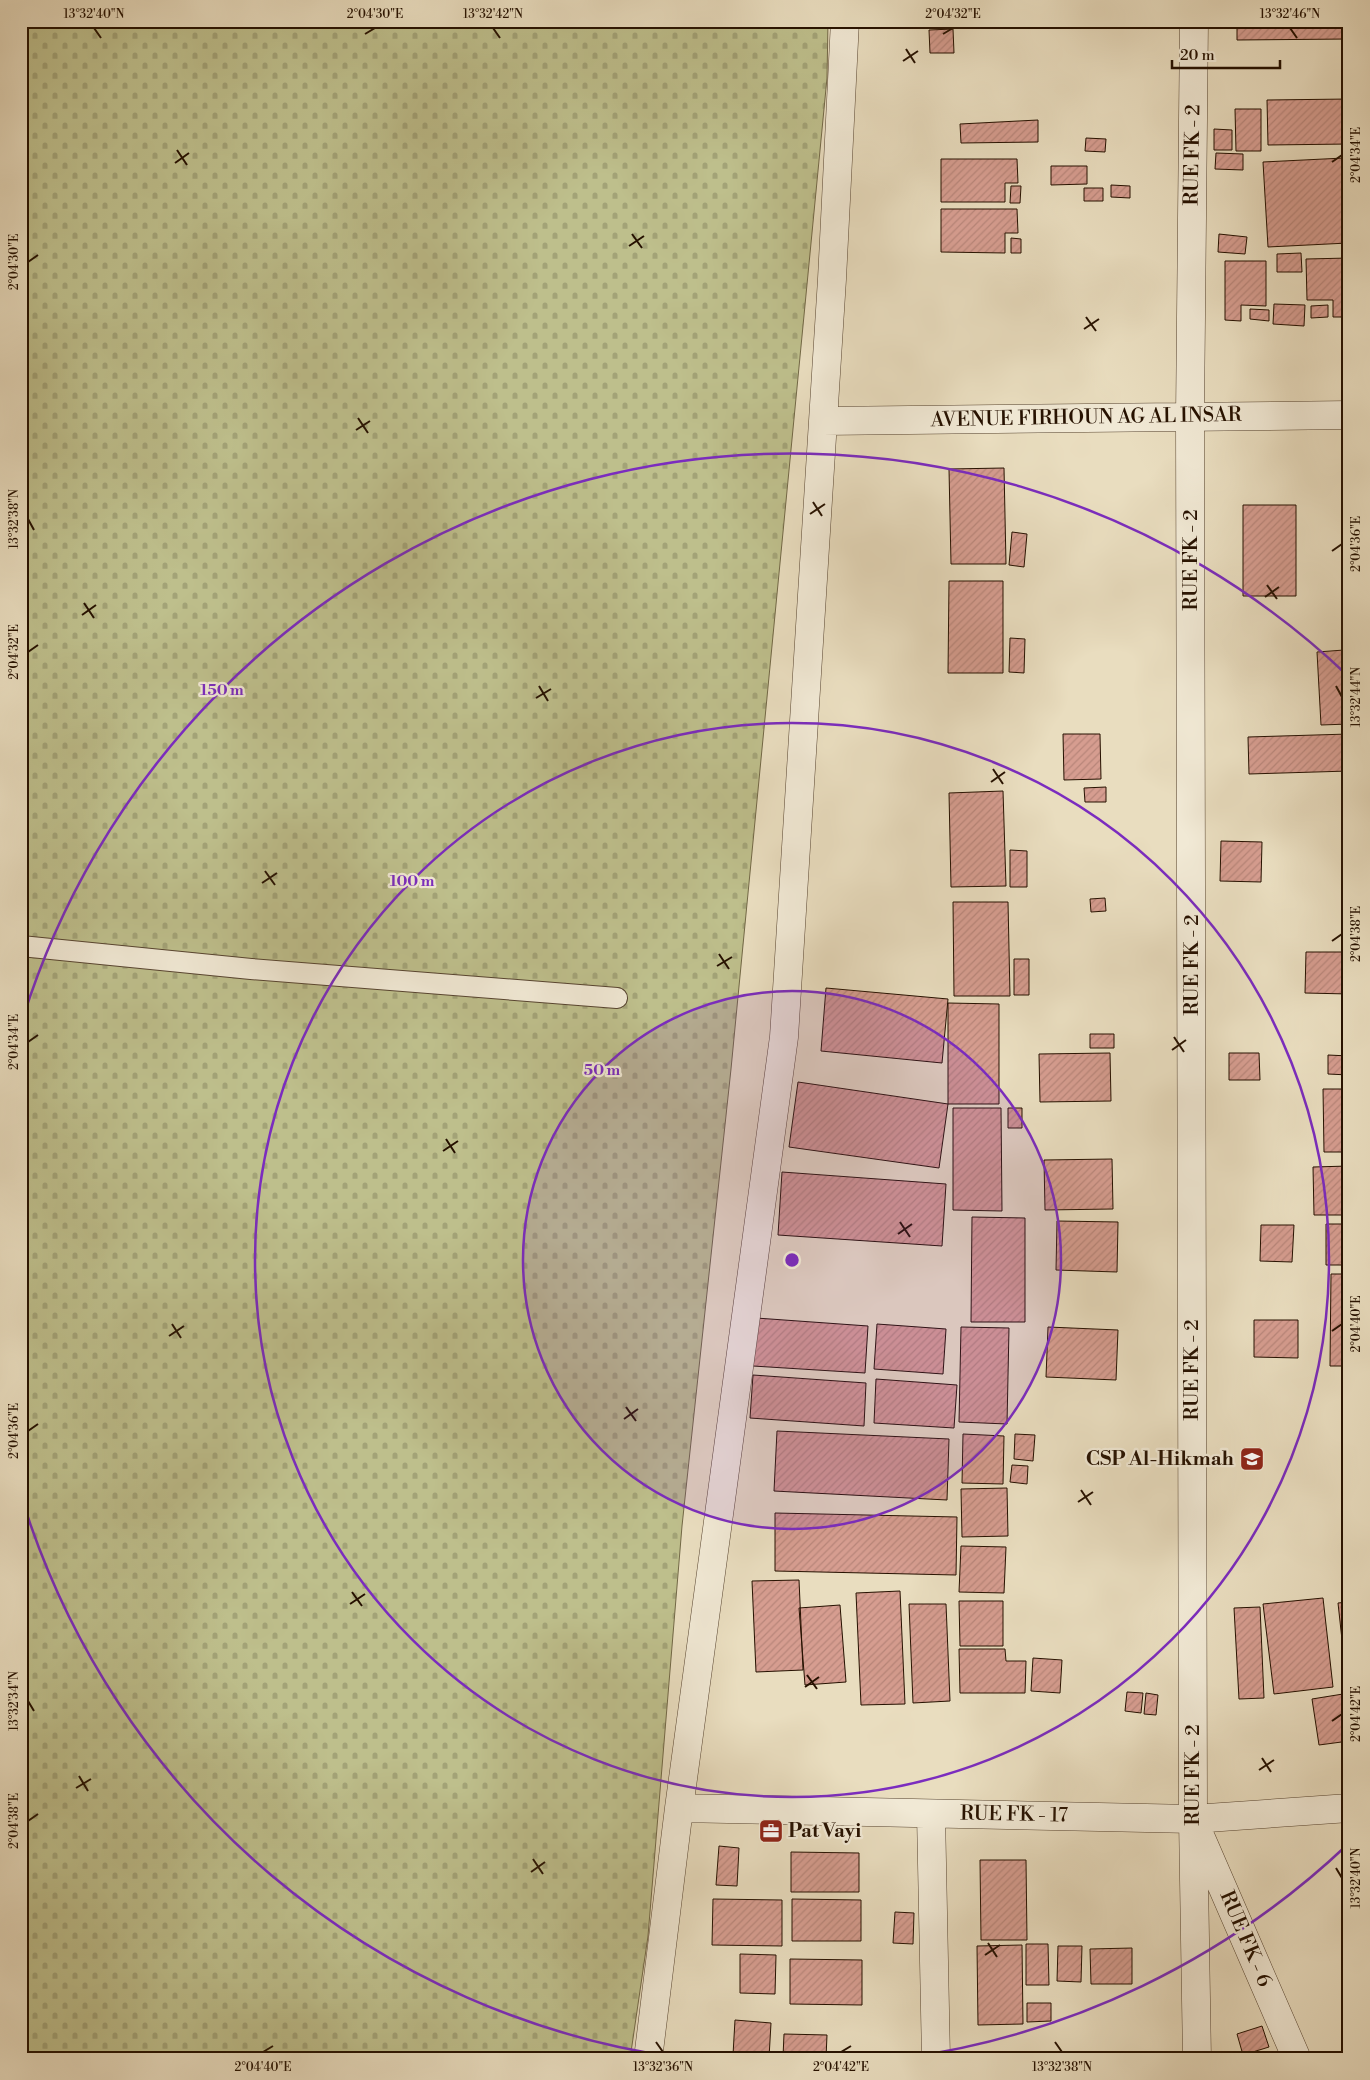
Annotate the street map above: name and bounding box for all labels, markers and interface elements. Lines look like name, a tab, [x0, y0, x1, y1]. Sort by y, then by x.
text: 13°32'40"N	[63, 7, 125, 22]
text: 2°04'30"E	[347, 7, 403, 22]
text: 13°32'42"N	[463, 7, 523, 22]
text: 2°04'32"E	[925, 7, 981, 22]
text: 13°32'46"N	[1260, 7, 1320, 22]
scale bar	[1172, 38, 1280, 70]
text: 20 m	[1180, 46, 1215, 65]
street label: RUE FK - 2	[1180, 104, 1206, 206]
text: 2°04'34"E	[1349, 127, 1364, 183]
text: 2°04'30"E	[7, 234, 22, 290]
street label: AVENUE FIRHOUN AG AL INSAR	[929, 403, 1243, 433]
text: 13°32'38"N	[7, 489, 22, 549]
street label: RUE FK - 2	[1179, 509, 1204, 611]
text: 2°04'36"E	[1349, 516, 1364, 572]
text: 2°04'32"E	[7, 624, 22, 680]
text: 13°32'44"N	[1349, 667, 1364, 727]
text: 150 m	[200, 681, 244, 700]
text: 100 m	[390, 872, 435, 891]
text: 2°04'38"E	[1349, 906, 1364, 962]
street label: RUE FK - 2	[1180, 914, 1205, 1016]
text: 2°04'34"E	[7, 1014, 22, 1070]
text: 50 m	[584, 1061, 620, 1080]
centre of rings	[783, 1251, 801, 1269]
text: 2°04'40"E	[1349, 1295, 1364, 1353]
street label: RUE FK - 2	[1180, 1319, 1205, 1421]
text: 2°04'36"E	[7, 1403, 22, 1459]
school or university icon: CSP Al-Hikmah	[1239, 1446, 1265, 1472]
place label: CSP Al-Hikmah	[1086, 1447, 1235, 1472]
text: 13°32'34"N	[7, 1671, 22, 1731]
text: 2°04'42"E	[1349, 1686, 1364, 1742]
street label: RUE FK - 2	[1181, 1724, 1206, 1826]
text: 2°04'38"E	[7, 1793, 22, 1849]
street label: RUE FK - 17	[960, 1802, 1068, 1828]
office icon: Pat Vayi	[758, 1818, 784, 1844]
place label: Pat Vayi	[788, 1819, 862, 1844]
text: 13°32'40"N	[1349, 1847, 1364, 1909]
street label: RUE FK - 6	[1214, 1887, 1276, 1991]
text: 2°04'40"E	[234, 2060, 292, 2075]
text: 13°32'36"N	[633, 2060, 693, 2075]
text: 2°04'42"E	[813, 2060, 869, 2075]
text: 13°32'38"N	[1032, 2060, 1092, 2075]

